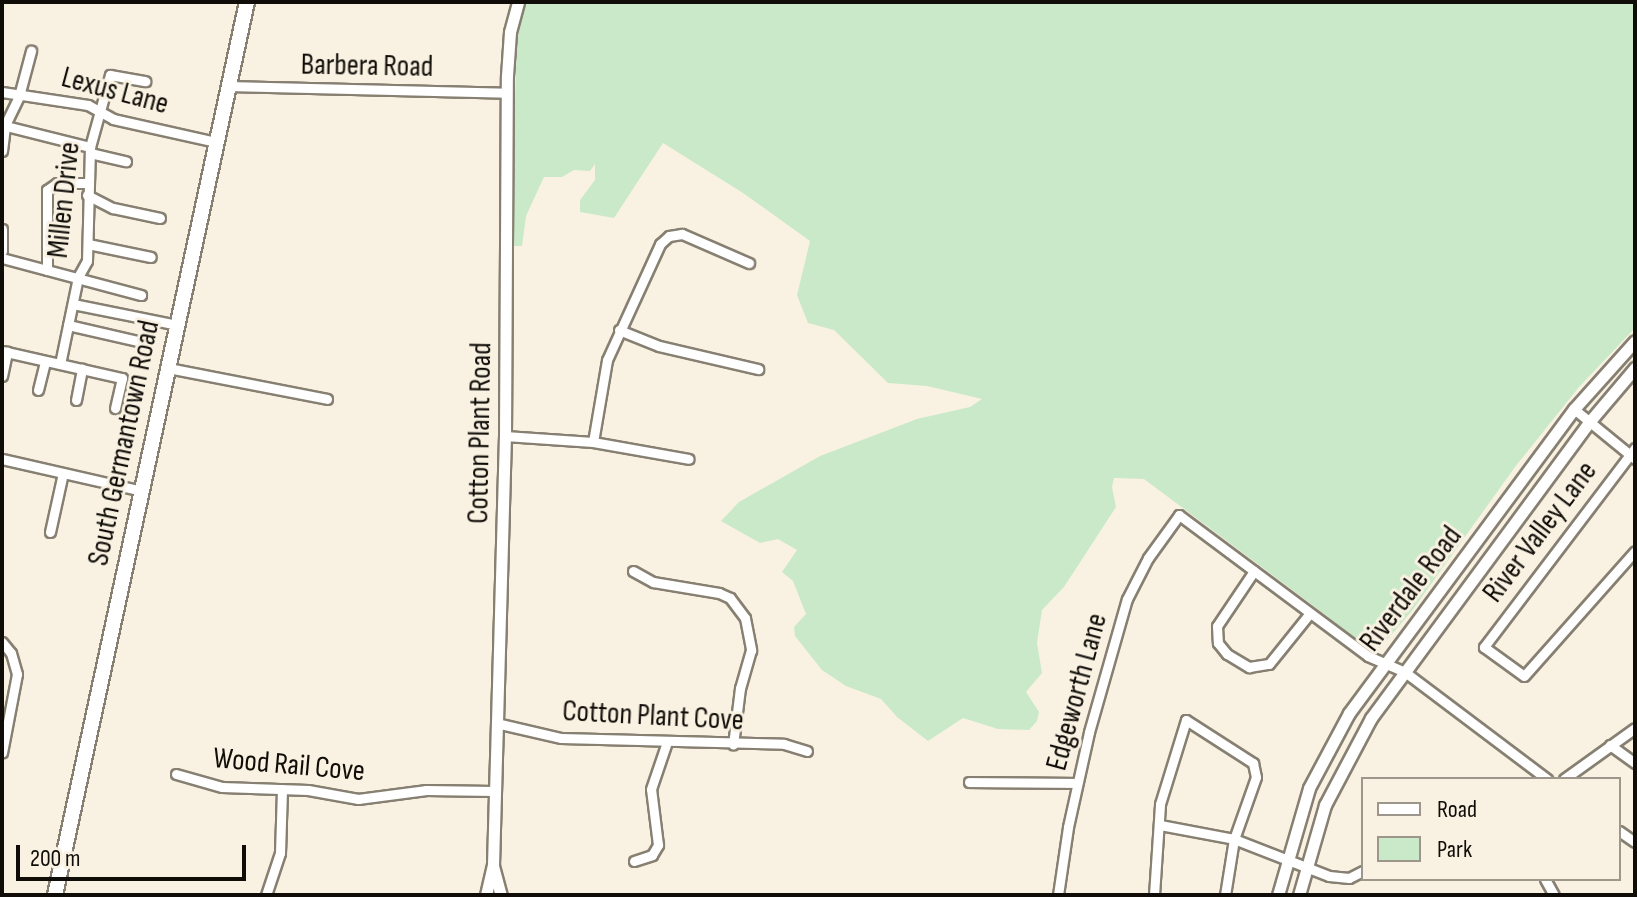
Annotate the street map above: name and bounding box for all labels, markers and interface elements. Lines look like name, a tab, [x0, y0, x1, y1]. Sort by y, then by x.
street label: Barbera Road	[300, 47, 434, 85]
street label: Lexus Lane	[58, 59, 172, 123]
street label: Millen Drive	[40, 140, 88, 260]
street label: South Germantown Road	[80, 317, 168, 569]
street label: Cotton Plant Road	[460, 342, 500, 524]
street label: River Valley Lane	[1475, 454, 1605, 610]
street label: Riverdale Road	[1352, 519, 1470, 659]
street label: Edgeworth Lane	[1039, 610, 1115, 774]
street label: Cotton Plant Cove	[561, 693, 745, 739]
street label: Wood Rail Cove	[212, 740, 366, 790]
legend	[1361, 777, 1621, 881]
text: Road	[1437, 795, 1477, 824]
scale bar	[20, 829, 250, 879]
text: Park	[1437, 835, 1472, 864]
text: 200 m	[30, 844, 81, 873]

